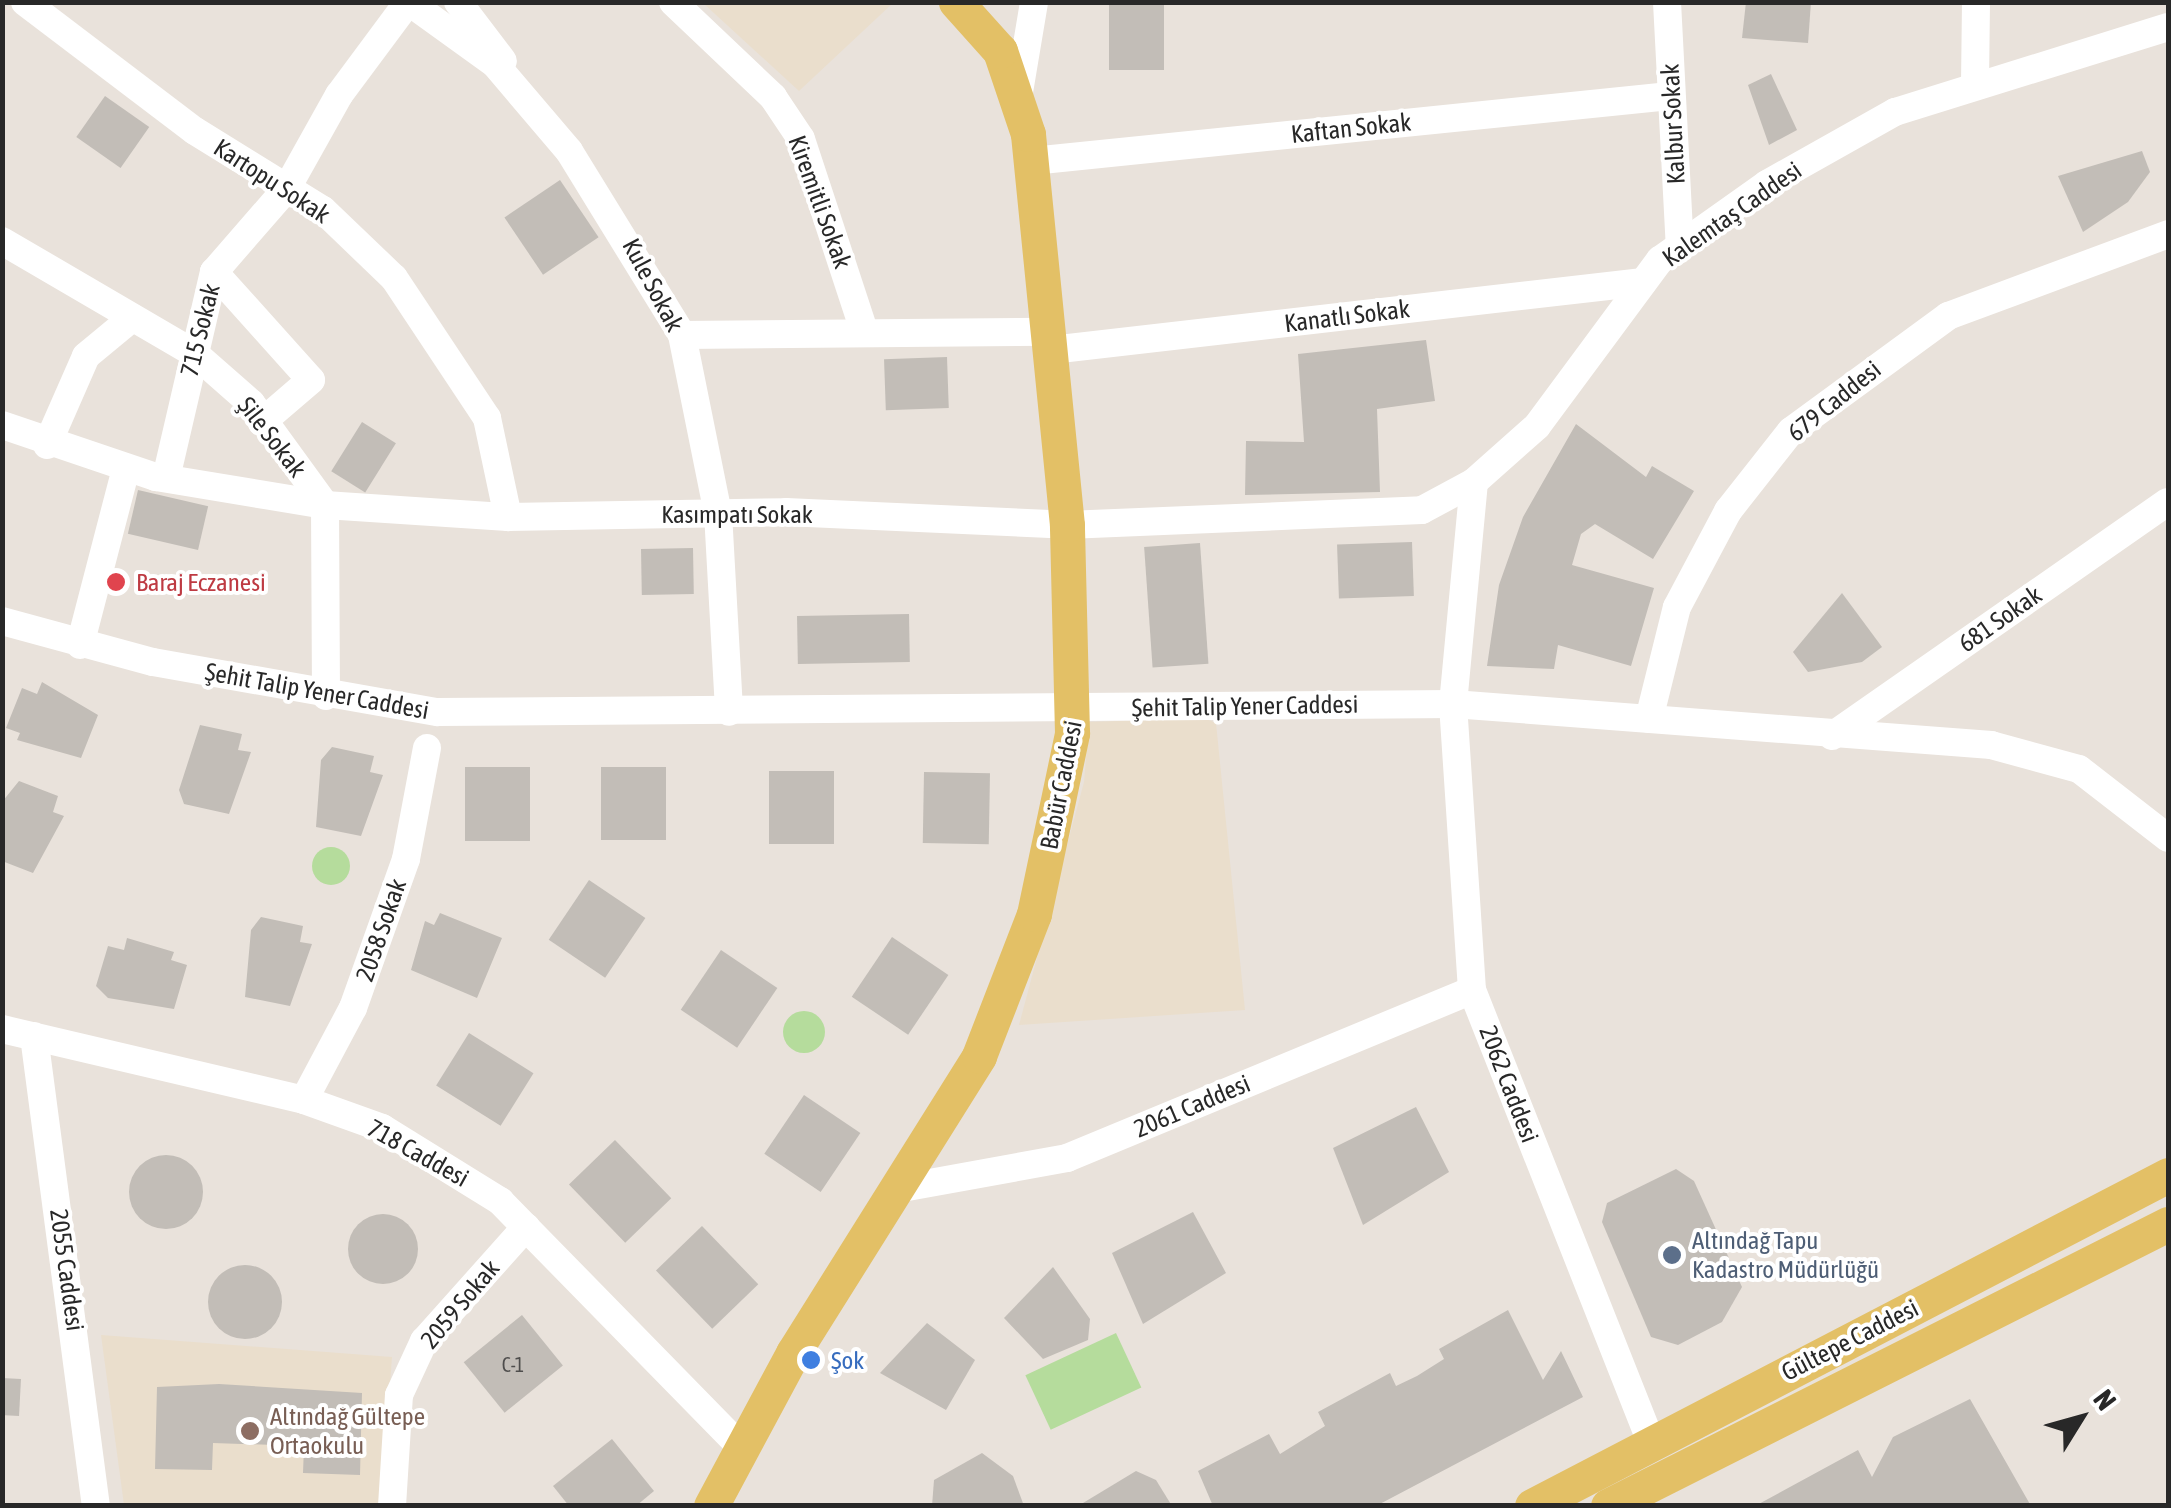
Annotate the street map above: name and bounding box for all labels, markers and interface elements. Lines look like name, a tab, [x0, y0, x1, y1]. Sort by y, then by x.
street label: Kalbur Sokak	[1655, 63, 1691, 185]
street label: Kaftan Sokak	[1289, 107, 1413, 149]
street label: Kiremitli Sokak	[782, 131, 858, 273]
street label: Kartopu Sokak	[208, 132, 336, 230]
street label: Kalemtaş Caddesi	[1657, 155, 1807, 273]
street label: Kule Sokak	[616, 233, 690, 337]
street label: 715 Sokak	[174, 281, 226, 379]
street label: Kanatlı Sokak	[1283, 293, 1411, 339]
street label: 679 Caddesi	[1781, 354, 1887, 448]
street label: Şile Sokak	[231, 391, 313, 483]
street label: Kasımpatı Sokak	[661, 499, 813, 529]
place label: Baraj Eczanesi	[136, 567, 266, 597]
marker: Baraj Eczanesi	[105, 571, 127, 593]
street label: 681 Sokak	[1953, 580, 2047, 658]
street label: Şehit Talip Yener Caddesi	[203, 657, 431, 725]
street label: Şehit Talip Yener Caddesi	[1131, 689, 1359, 723]
street label: Babür Caddesi	[1034, 718, 1088, 852]
street label: 2058 Sokak	[350, 875, 412, 985]
street label: 2062 Caddesi	[1473, 1021, 1545, 1147]
street label: 2061 Caddesi	[1130, 1068, 1254, 1144]
street label: 718 Caddesi	[362, 1113, 474, 1193]
street label: 2055 Caddesi	[44, 1207, 90, 1333]
place label: Altındağ Tapu Kadastro Müdürlüğü	[1692, 1226, 1879, 1285]
marker: Altındağ Tapu Kadastro Müdürlüğü	[1661, 1244, 1683, 1266]
street label: 2059 Sokak	[414, 1254, 506, 1354]
street label: Gültepe Caddesi	[1777, 1293, 1923, 1387]
place label: Şok	[831, 1345, 864, 1375]
marker: Şok	[800, 1349, 822, 1371]
house number: C-1	[502, 1352, 524, 1376]
north arrow	[2031, 1368, 2131, 1468]
text: N	[2087, 1384, 2123, 1416]
place label: Altındağ Gültepe Ortaokulu	[270, 1402, 425, 1461]
marker: Altındağ Gültepe Ortaokulu	[239, 1420, 261, 1442]

